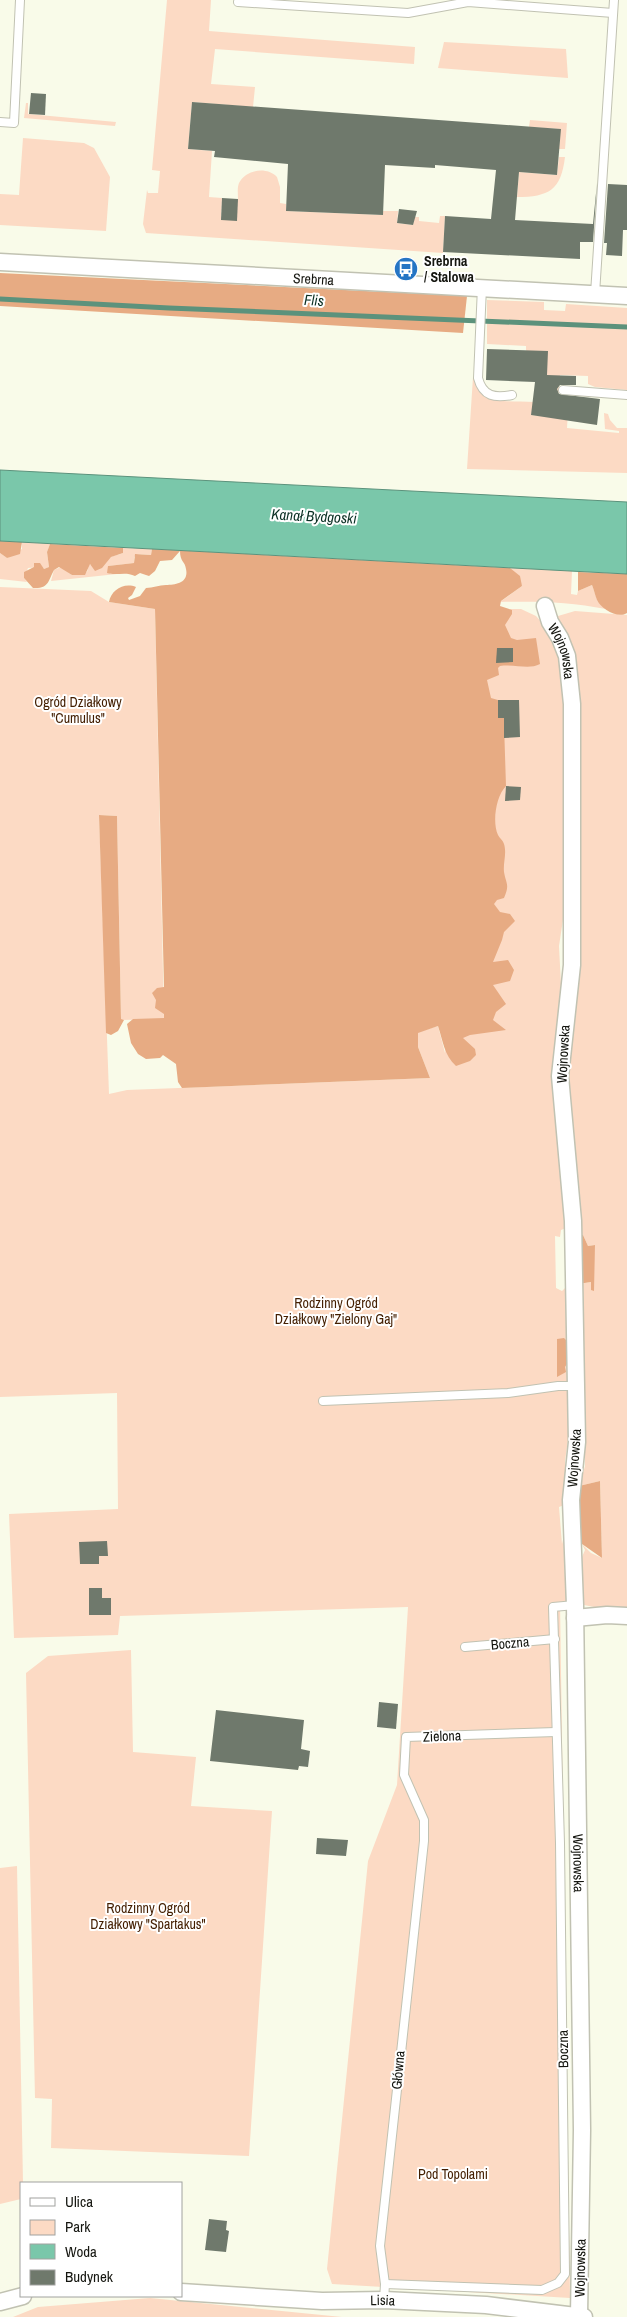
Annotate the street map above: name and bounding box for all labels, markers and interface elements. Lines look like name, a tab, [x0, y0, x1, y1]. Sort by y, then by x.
place label: Srebrna / Stalowa	[424, 252, 474, 286]
bus stop icon: Srebrna / Stalowa	[393, 256, 419, 282]
street label: Srebrna	[293, 269, 335, 289]
water label: Flis	[304, 289, 324, 311]
water label: Kanał Bydgoski	[271, 503, 358, 529]
street label: Wojnowska	[544, 620, 578, 681]
park label: Ogród Działkowy "Cumulus"	[34, 693, 122, 727]
street label: Wojnowska	[552, 1024, 574, 1084]
park label: Rodzinny Ogród Działkowy "Zielony Gaj"	[275, 1294, 397, 1328]
street label: Wojnowska	[563, 1428, 585, 1488]
street label: Boczna	[490, 1632, 530, 1654]
street label: Zielona	[423, 1726, 462, 1746]
street label: Wojnowska	[569, 1834, 588, 1893]
park label: Rodzinny Ogród Działkowy "Spartakus"	[90, 1899, 206, 1933]
street label: Boczna	[554, 2029, 572, 2068]
street label: Główna	[387, 2049, 409, 2090]
park label: Pod Topolami	[418, 2165, 488, 2183]
legend	[20, 2182, 182, 2297]
text: Ulica	[65, 2191, 93, 2212]
text: Park	[65, 2216, 91, 2237]
street label: Wojnowska	[570, 2238, 590, 2297]
text: Woda	[65, 2241, 97, 2262]
text: Budynek	[65, 2266, 114, 2287]
street label: Lisia	[370, 2291, 396, 2310]

